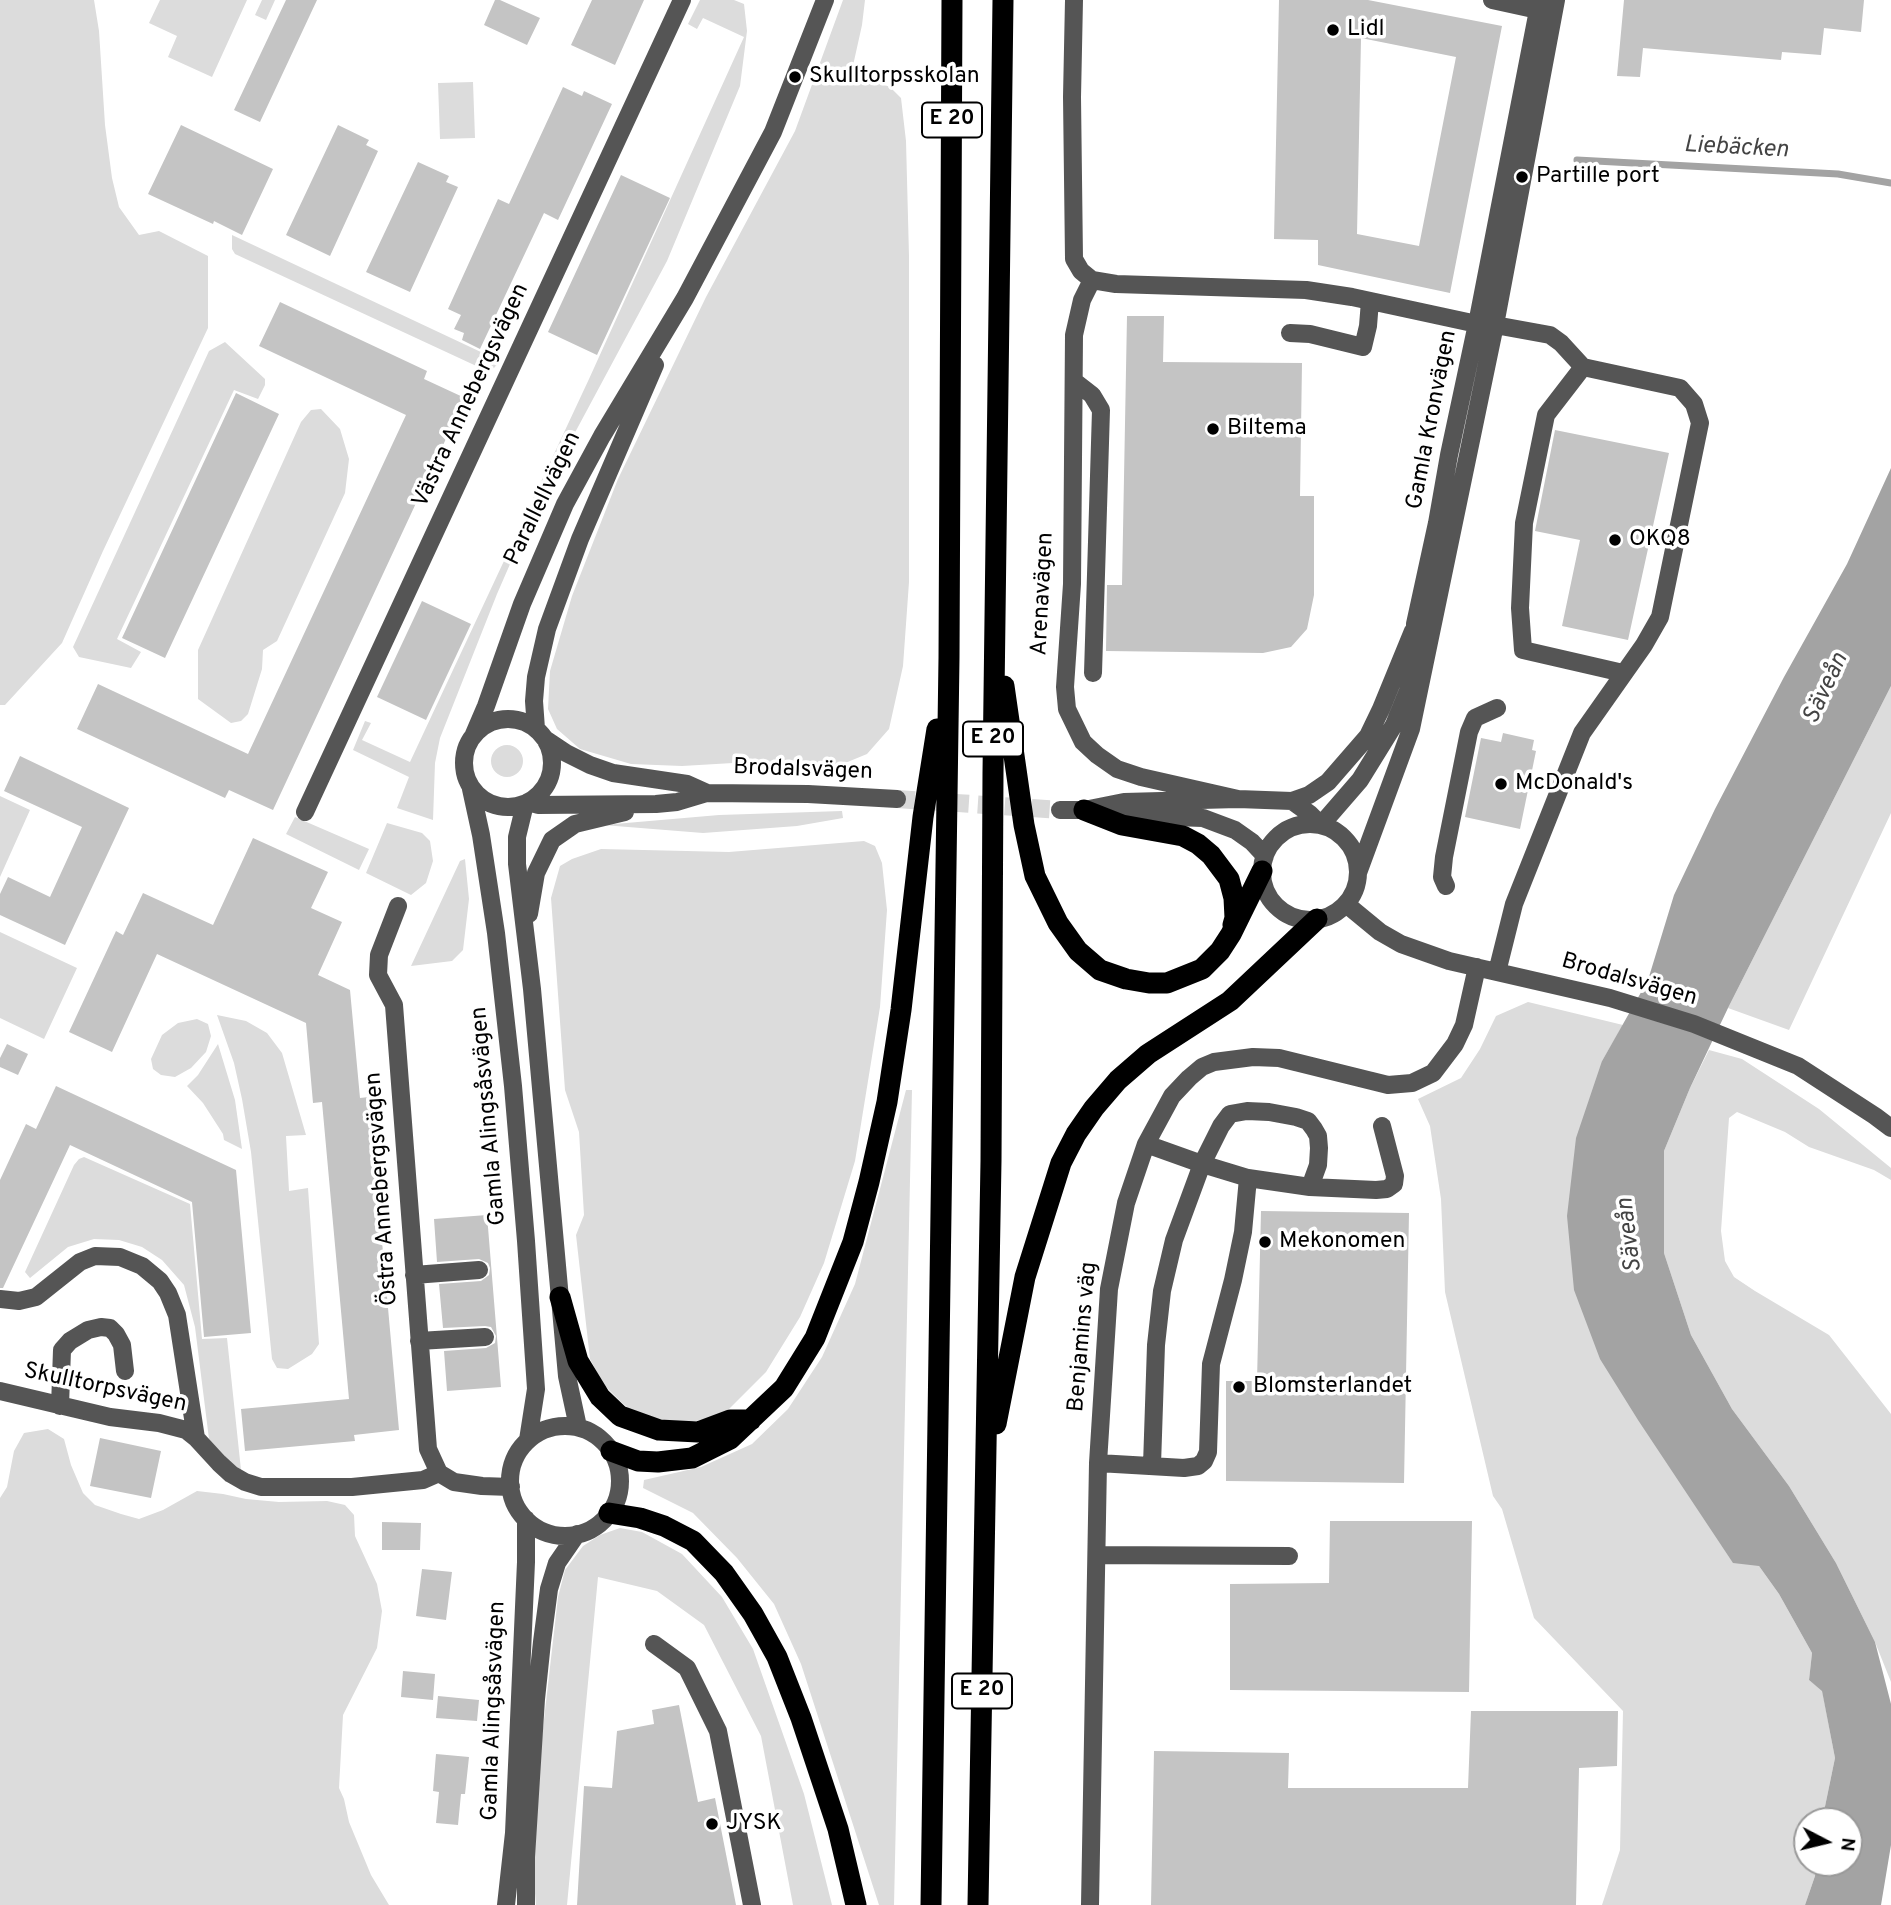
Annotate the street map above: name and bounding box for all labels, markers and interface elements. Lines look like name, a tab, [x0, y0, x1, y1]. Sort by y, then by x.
place label: Lidl	[1347, 16, 1385, 44]
marker: Lidl	[1325, 22, 1341, 38]
place label: Skulltorpsskolan	[809, 63, 980, 91]
marker: Skulltorpsskolan	[787, 69, 803, 85]
road number: E 20	[922, 102, 982, 138]
water label: Liebäcken	[1683, 132, 1789, 166]
place label: Partille port	[1536, 163, 1660, 191]
marker: Partille port	[1514, 169, 1530, 185]
street label: Västra Annebergsvägen	[408, 280, 536, 512]
street label: Gamla Kronvägen	[1402, 328, 1464, 512]
place label: Biltema	[1227, 415, 1307, 443]
marker: Biltema	[1205, 421, 1221, 437]
street label: Parallellvägen	[500, 428, 588, 570]
place label: OKQ8	[1629, 526, 1691, 554]
street label: Arenavägen	[1027, 532, 1061, 656]
marker: OKQ8	[1607, 532, 1623, 548]
water label: Säveån	[1798, 649, 1856, 729]
road number: E 20	[963, 722, 1023, 756]
street label: Brodalsvägen	[733, 755, 873, 787]
place label: McDonald's	[1515, 770, 1633, 798]
marker: McDonald's	[1493, 776, 1509, 792]
street label: Brodalsvägen	[1558, 948, 1700, 1014]
street label: Gamla Alingsåsvägen	[467, 1005, 513, 1227]
street label: Östra Annebergsvägen	[361, 1071, 405, 1307]
water label: Säveån	[1612, 1196, 1650, 1274]
place label: Mekonomen	[1279, 1228, 1406, 1256]
marker: Mekonomen	[1257, 1234, 1273, 1250]
street label: Benjamins väg	[1064, 1261, 1104, 1413]
street label: Skulltorpsvägen	[21, 1358, 189, 1420]
place label: Blomsterlandet	[1253, 1373, 1412, 1401]
marker: Blomsterlandet	[1231, 1379, 1247, 1395]
street label: Gamla Alingsåsvägen	[477, 1601, 513, 1821]
road number: E 20	[952, 1674, 1012, 1708]
north arrow	[1793, 1807, 1863, 1877]
place label: JYSK	[726, 1810, 782, 1838]
marker: JYSK	[704, 1816, 720, 1832]
text: N	[1834, 1836, 1860, 1853]

